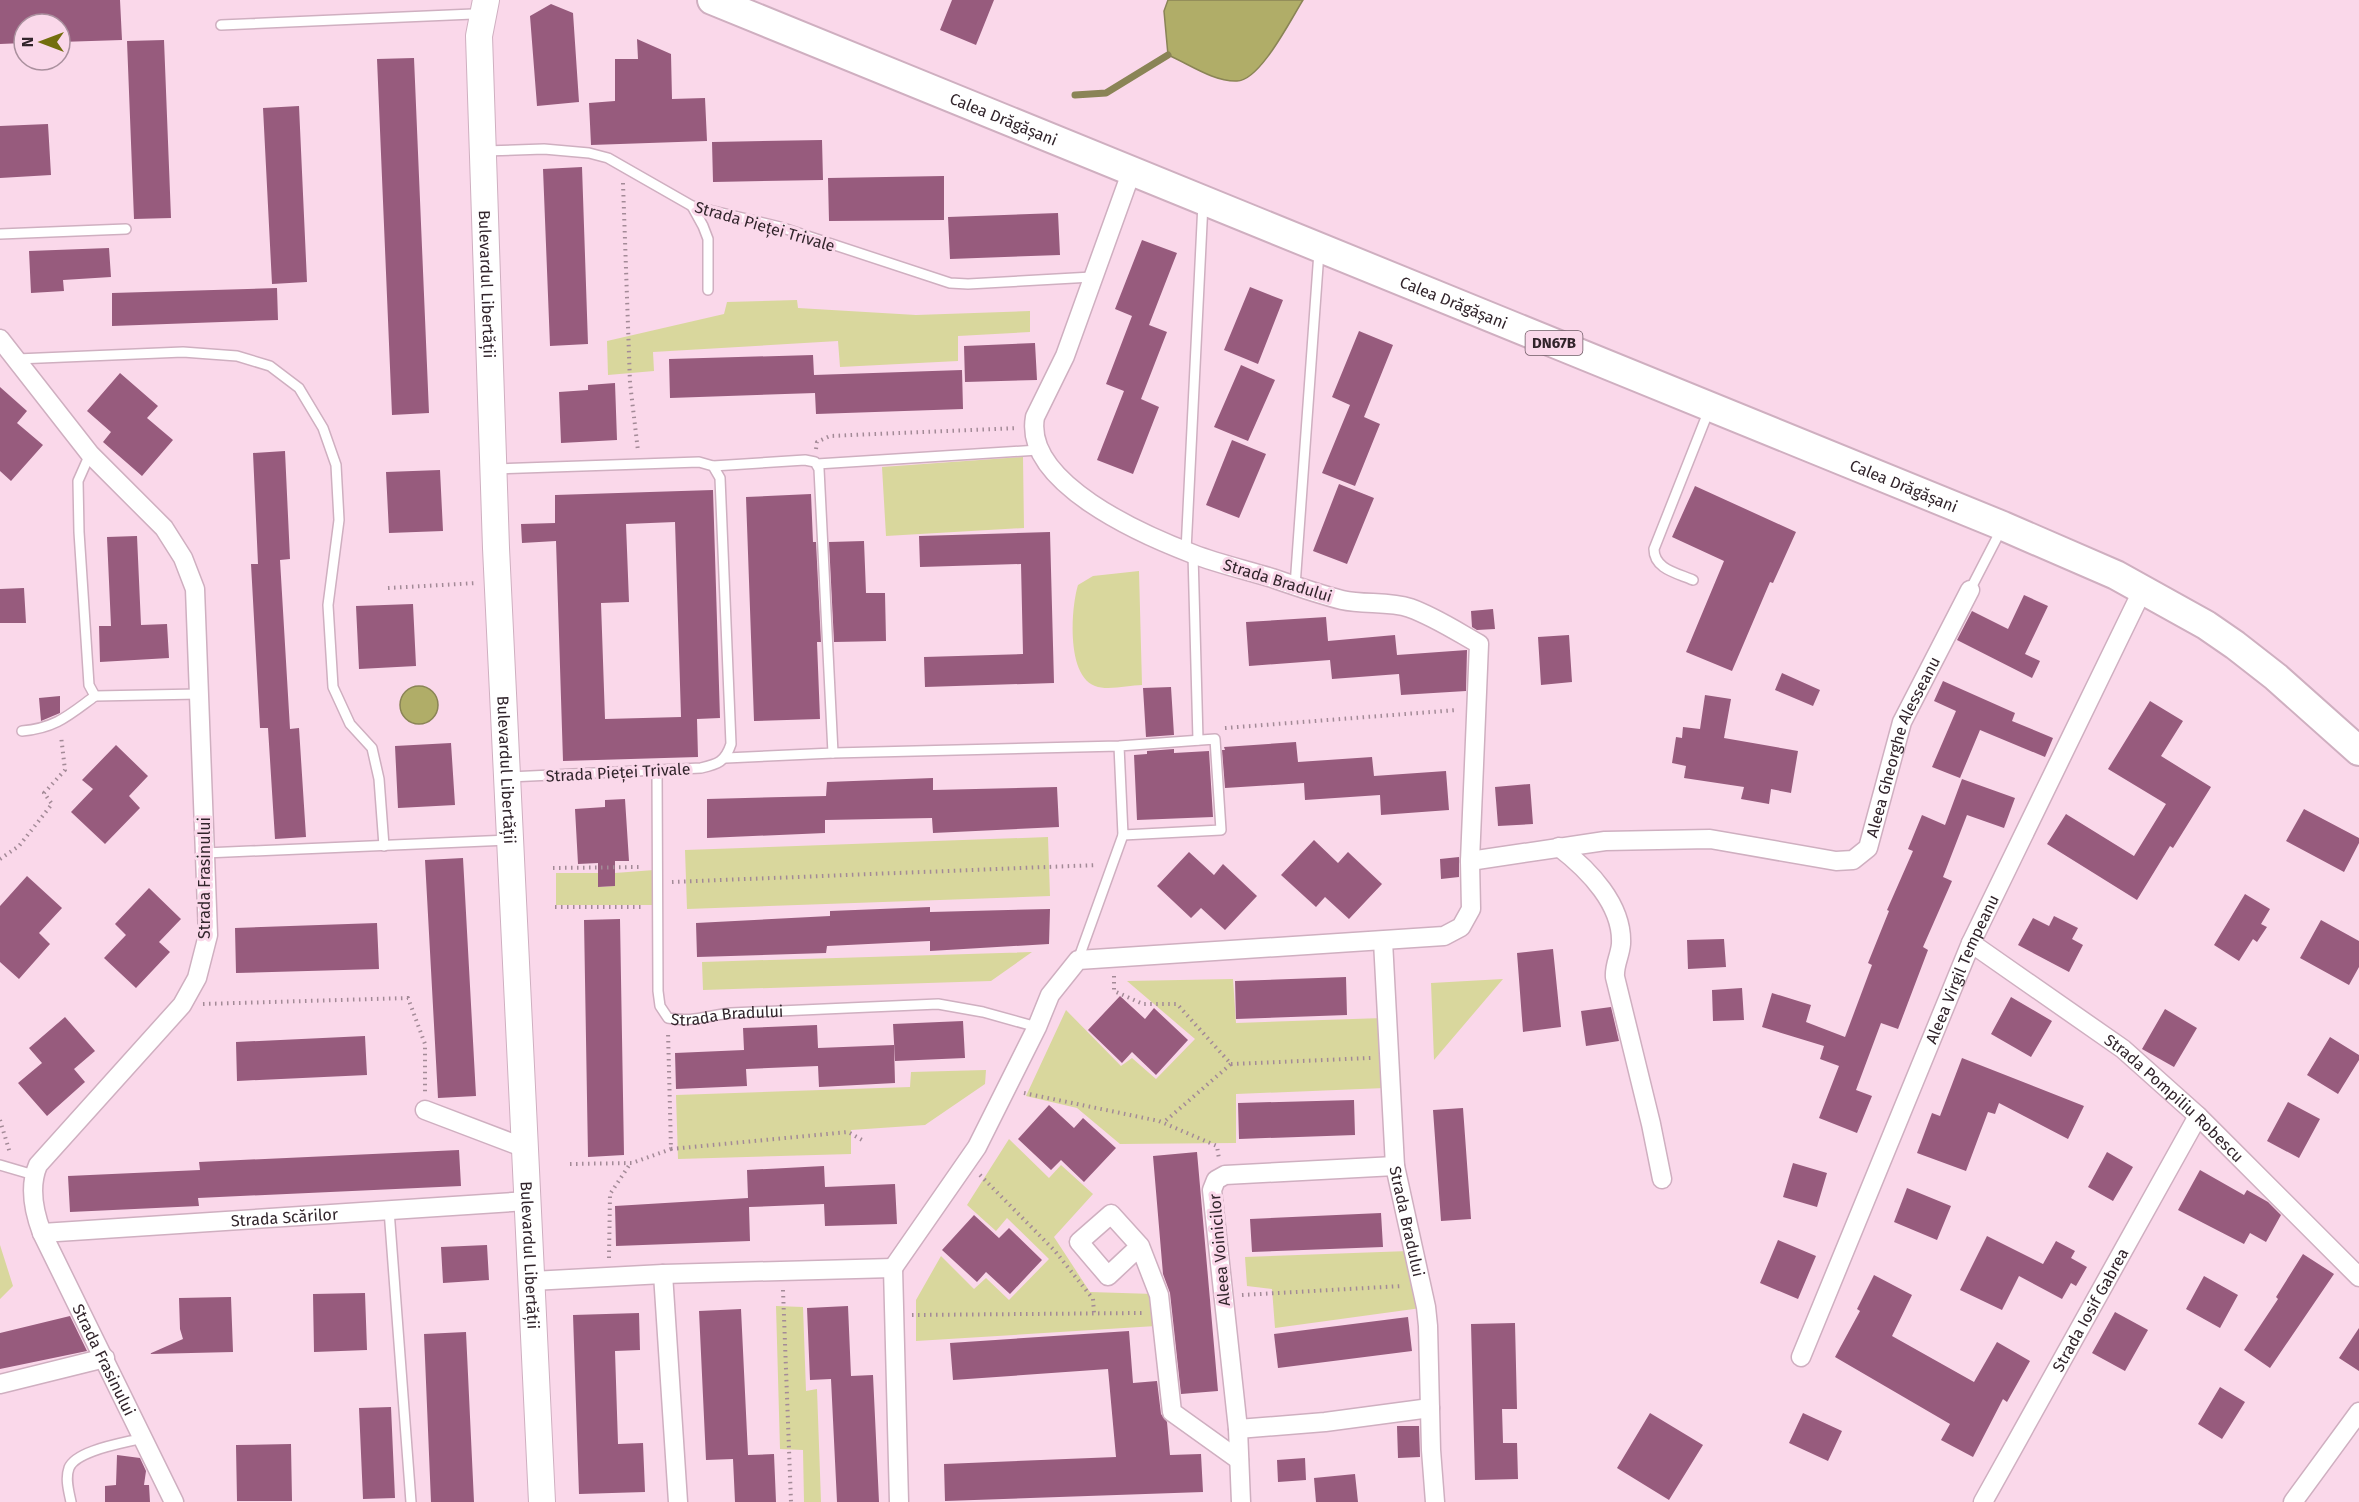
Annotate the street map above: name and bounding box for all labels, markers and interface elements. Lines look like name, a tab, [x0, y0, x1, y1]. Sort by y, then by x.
north arrow	[12, 12, 72, 72]
text: N	[18, 37, 37, 47]
street label: Calea Drăgășani	[947, 89, 1060, 150]
street label: Strada Pieței Trivale	[692, 197, 837, 257]
street label: Bulevardul Libertății	[475, 210, 499, 359]
street label: Calea Drăgășani	[1397, 272, 1510, 333]
road number: DN67B	[1526, 331, 1582, 355]
street label: Calea Drăgășani	[1847, 456, 1960, 516]
street label: Strada Bradului	[1221, 555, 1335, 606]
street label: Aleea Gheorghe Alesseanu	[1862, 653, 1944, 839]
street label: Bulevardul Libertății	[493, 695, 519, 844]
street label: Strada Pieței Trivale	[545, 759, 691, 787]
street label: Strada Frasinului	[195, 817, 214, 939]
street label: Aleea Virgil Tempeanu	[1922, 892, 2003, 1047]
street label: Strada Bradului	[670, 1002, 784, 1030]
street label: Strada Pompiliu Robescu	[2101, 1030, 2247, 1166]
street label: Strada Bradului	[1385, 1164, 1428, 1279]
street label: Bulevardul Libertății	[517, 1181, 543, 1330]
street label: Aleea Voinicilor	[1205, 1192, 1234, 1307]
street label: Strada Scărilor	[230, 1204, 339, 1231]
street label: Strada Iosif Gabrea	[2049, 1245, 2132, 1375]
street label: Strada Frasinului	[68, 1301, 139, 1419]

